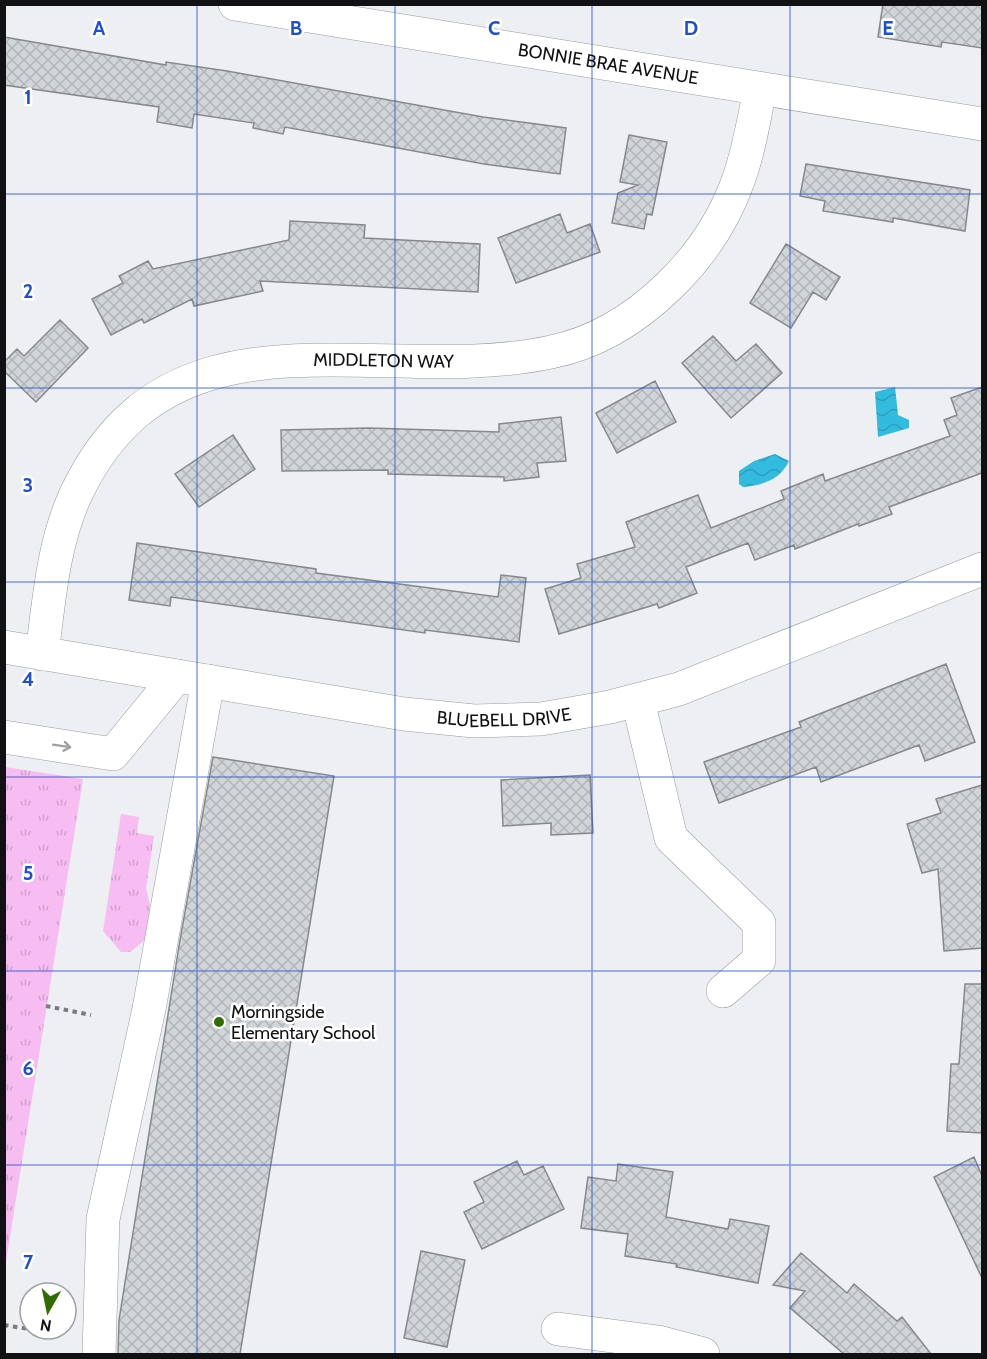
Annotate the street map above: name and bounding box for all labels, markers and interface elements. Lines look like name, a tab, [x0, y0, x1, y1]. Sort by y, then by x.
text: A	[93, 16, 106, 40]
text: B	[290, 16, 302, 40]
text: C	[488, 16, 500, 40]
text: D	[684, 16, 698, 40]
text: E	[882, 16, 894, 40]
street label: BONNIE BRAE AVENUE	[516, 39, 700, 89]
text: 1	[24, 85, 32, 109]
text: 2	[23, 279, 33, 303]
street label: MIDDLETON WAY	[313, 349, 455, 373]
text: 3	[23, 473, 33, 497]
text: 4	[22, 667, 34, 691]
street label: BLUEBELL DRIVE	[436, 703, 573, 732]
one-way arrow	[52, 741, 72, 752]
text: 5	[23, 861, 33, 885]
place label: Morningside Elementary School	[231, 1001, 376, 1044]
marker: Morningside Elementary School	[212, 1015, 226, 1029]
text: 6	[22, 1056, 34, 1080]
text: 7	[23, 1250, 34, 1274]
north arrow	[18, 1281, 78, 1341]
text: N	[39, 1315, 53, 1336]

